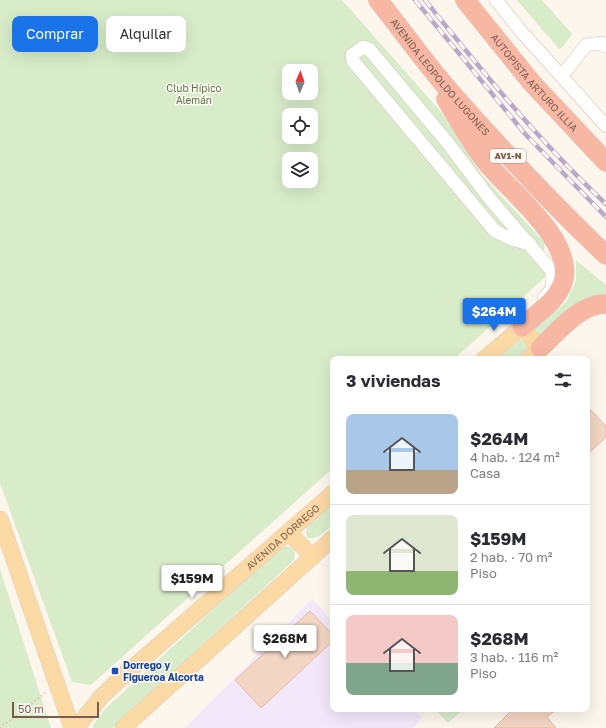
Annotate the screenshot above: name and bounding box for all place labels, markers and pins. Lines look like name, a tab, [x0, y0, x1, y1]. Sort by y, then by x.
pin: $264M	[466, 298, 522, 332]
pin: $159M	[164, 565, 220, 599]
pin: $268M	[257, 625, 313, 659]
place label: Dorrego y Figueroa Alcorta	[123, 659, 204, 683]
marker: Dorrego y Figueroa Alcorta	[110, 666, 120, 676]

